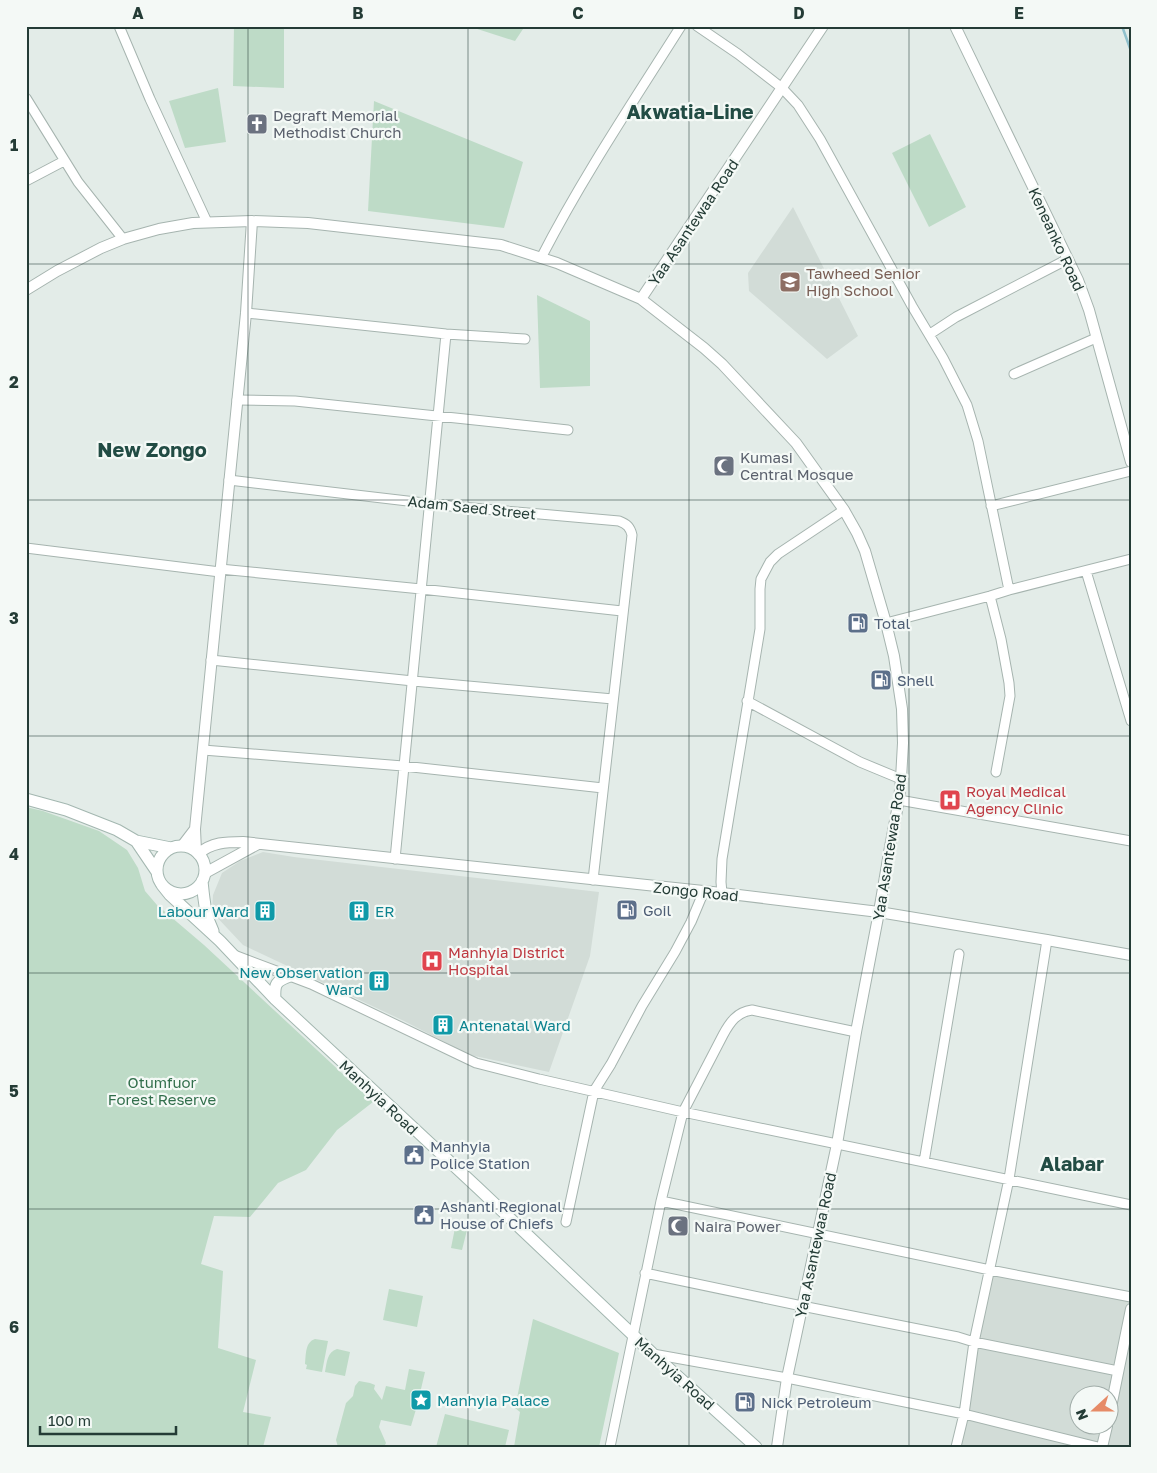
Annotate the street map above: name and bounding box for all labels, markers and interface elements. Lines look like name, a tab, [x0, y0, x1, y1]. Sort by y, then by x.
text: A	[132, 3, 144, 23]
text: B	[352, 3, 364, 23]
text: C	[572, 3, 584, 23]
text: D	[793, 3, 805, 23]
text: E	[1014, 3, 1024, 23]
district label: Akwatia-Line	[626, 99, 754, 123]
place label: Degraft Memorial Methodist Church	[273, 106, 401, 141]
church icon: Degraft Memorial Methodist Church	[245, 112, 269, 136]
text: 1	[10, 135, 18, 155]
street label: Yaa Asantewaa Road	[644, 155, 742, 289]
street label: Keneanko Road	[1025, 184, 1089, 294]
place label: Tawheed Senior High School	[806, 264, 921, 299]
school or university icon: Tawheed Senior High School	[778, 270, 802, 294]
text: 2	[9, 372, 19, 392]
district label: New Zongo	[97, 437, 207, 461]
place label: Kumasi Central Mosque	[740, 448, 854, 483]
mosque icon: Kumasi Central Mosque	[712, 454, 736, 478]
street label: Adam Saed Street	[407, 491, 537, 523]
text: 3	[9, 608, 19, 628]
fuel station icon: Total	[846, 611, 870, 635]
place label: Total	[874, 614, 910, 632]
fuel station icon: Shell	[869, 668, 893, 692]
place label: Shell	[897, 671, 934, 689]
street label: Yaa Asantewaa Road	[869, 772, 909, 922]
place label: Royal Medical Agency Clinic	[966, 782, 1066, 817]
hospital icon: Royal Medical Agency Clinic	[938, 788, 962, 812]
text: 4	[9, 844, 19, 864]
street label: Zongo Road	[652, 878, 740, 904]
fuel station icon: Goil	[615, 898, 639, 922]
building icon: Labour Ward	[253, 899, 277, 923]
building icon: ER	[347, 899, 371, 923]
place label: Goil	[643, 901, 672, 919]
place label: Labour Ward	[158, 902, 249, 920]
place label: ER	[375, 902, 394, 920]
place label: Manhyia District Hospital	[448, 943, 565, 978]
hospital icon: Manhyia District Hospital	[420, 949, 444, 973]
place label: New Observation Ward	[239, 963, 363, 998]
building icon: New Observation Ward	[367, 969, 391, 993]
building icon: Antenatal Ward	[431, 1013, 455, 1037]
place label: Antenatal Ward	[459, 1016, 571, 1034]
street label: Manhyia Road	[336, 1056, 422, 1138]
park label: Otumfuor Forest Reserve	[108, 1073, 216, 1108]
text: 5	[9, 1081, 19, 1101]
place label: Manhyia Police Station	[430, 1137, 530, 1172]
public building icon: Manhyia Police Station	[402, 1143, 426, 1167]
district label: Alabar	[1040, 1151, 1104, 1175]
street label: Yaa Asantewaa Road	[791, 1171, 839, 1319]
place label: Ashanti Regional House of Chiefs	[440, 1197, 562, 1232]
public building icon: Ashanti Regional House of Chiefs	[412, 1203, 436, 1227]
mosque icon: Naira Power	[666, 1214, 690, 1238]
place label: Naira Power	[694, 1217, 781, 1235]
text: 6	[9, 1317, 19, 1337]
street label: Manhyia Road	[631, 1333, 719, 1413]
north arrow	[1070, 1386, 1120, 1436]
place icon: Manhyia Palace	[409, 1388, 433, 1412]
fuel station icon: Nick Petroleum	[733, 1390, 757, 1414]
place label: Manhyia Palace	[437, 1391, 550, 1409]
place label: Nick Petroleum	[761, 1393, 872, 1411]
scale bar	[40, 1403, 176, 1435]
text: N	[1072, 1407, 1091, 1423]
text: 100 m	[48, 1411, 91, 1429]

